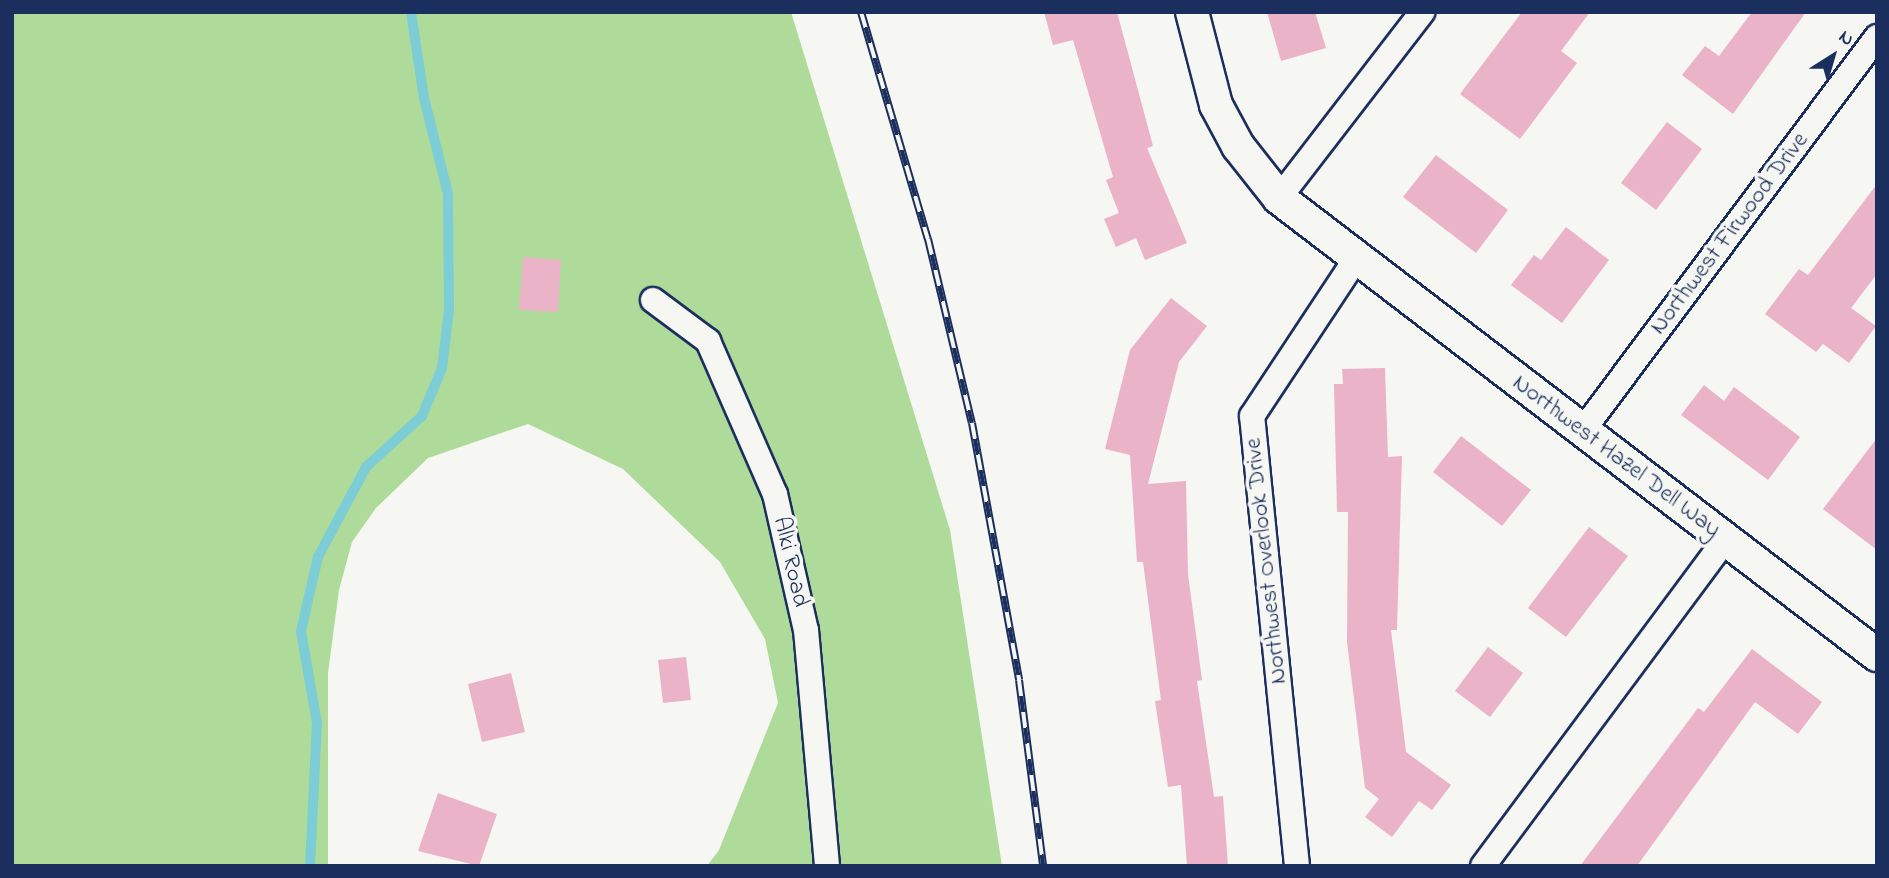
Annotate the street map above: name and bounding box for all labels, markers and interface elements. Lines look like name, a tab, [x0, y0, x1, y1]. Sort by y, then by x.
north arrow	[1798, 21, 1868, 91]
text: N	[1833, 24, 1859, 53]
street label: Northwest Firwood Drive	[1645, 127, 1815, 341]
street label: Northwest Hazel Dell Way	[1506, 369, 1726, 545]
street label: Northwest Overlook Drive	[1240, 437, 1294, 685]
street label: Alki Road	[766, 514, 814, 610]

